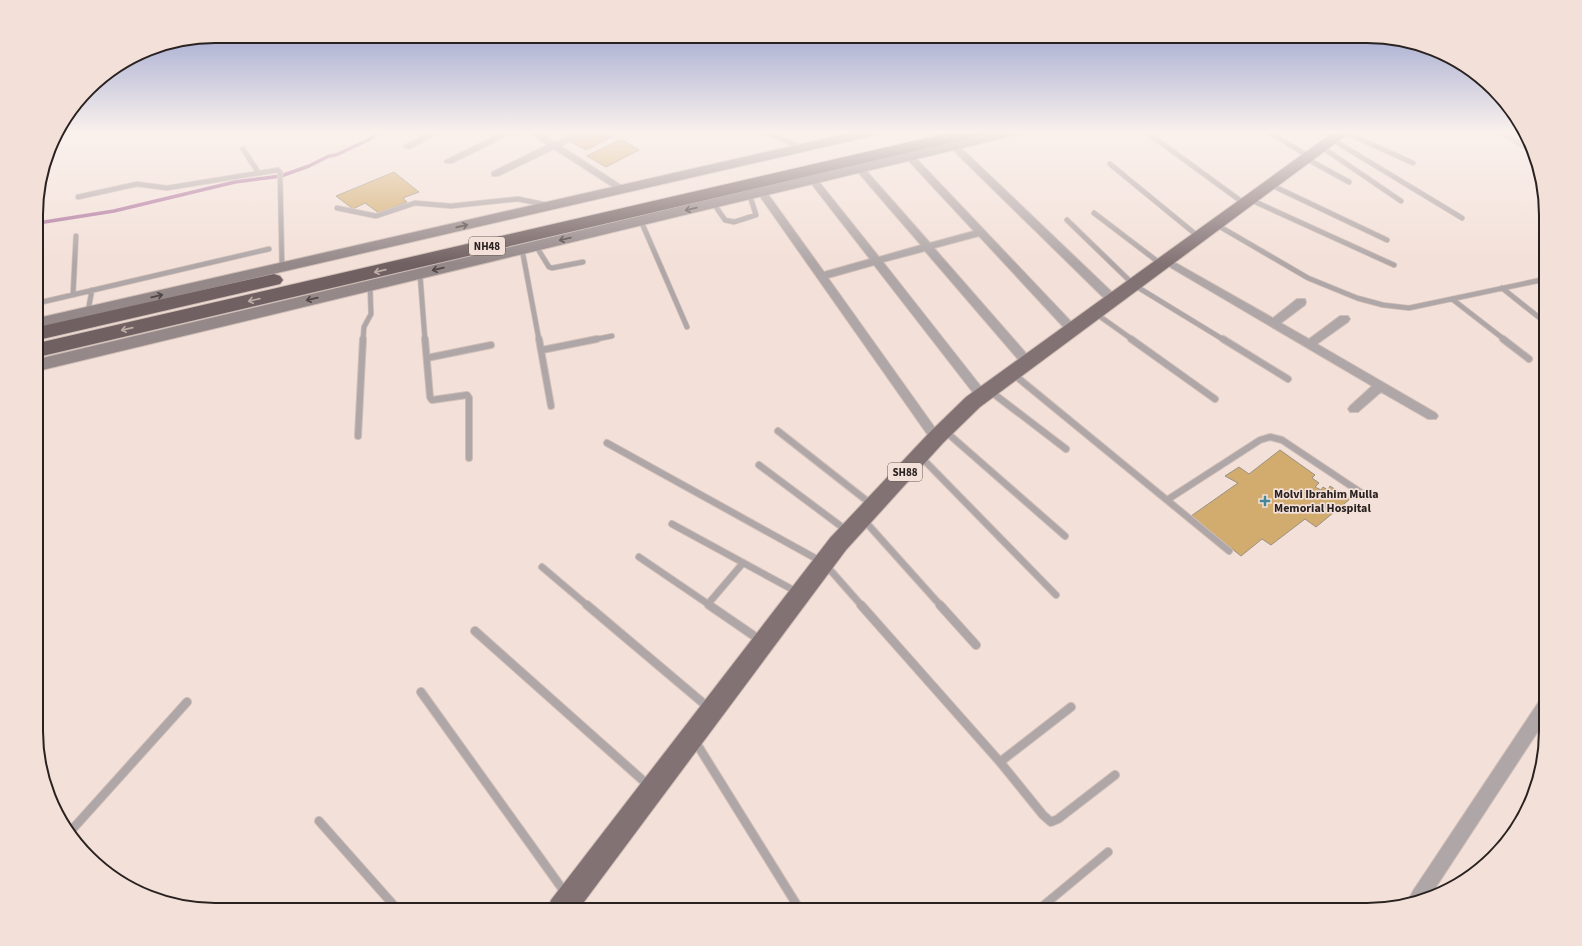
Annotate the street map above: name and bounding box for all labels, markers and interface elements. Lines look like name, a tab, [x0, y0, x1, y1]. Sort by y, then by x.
one-way arrow	[685, 206, 698, 214]
one-way arrow	[455, 222, 468, 229]
one-way arrow	[559, 236, 572, 243]
road number: NH48	[469, 237, 505, 255]
one-way arrow	[432, 266, 445, 273]
one-way arrow	[374, 267, 387, 275]
one-way arrow	[151, 291, 164, 299]
one-way arrow	[306, 296, 319, 304]
one-way arrow	[248, 297, 261, 305]
one-way arrow	[121, 326, 134, 334]
road number: SH88	[888, 463, 922, 481]
place label: Molvi Ibrahim Mulla Memorial Hospital	[1274, 486, 1378, 517]
marker: Molvi Ibrahim Mulla Memorial Hospital	[1259, 495, 1271, 507]

